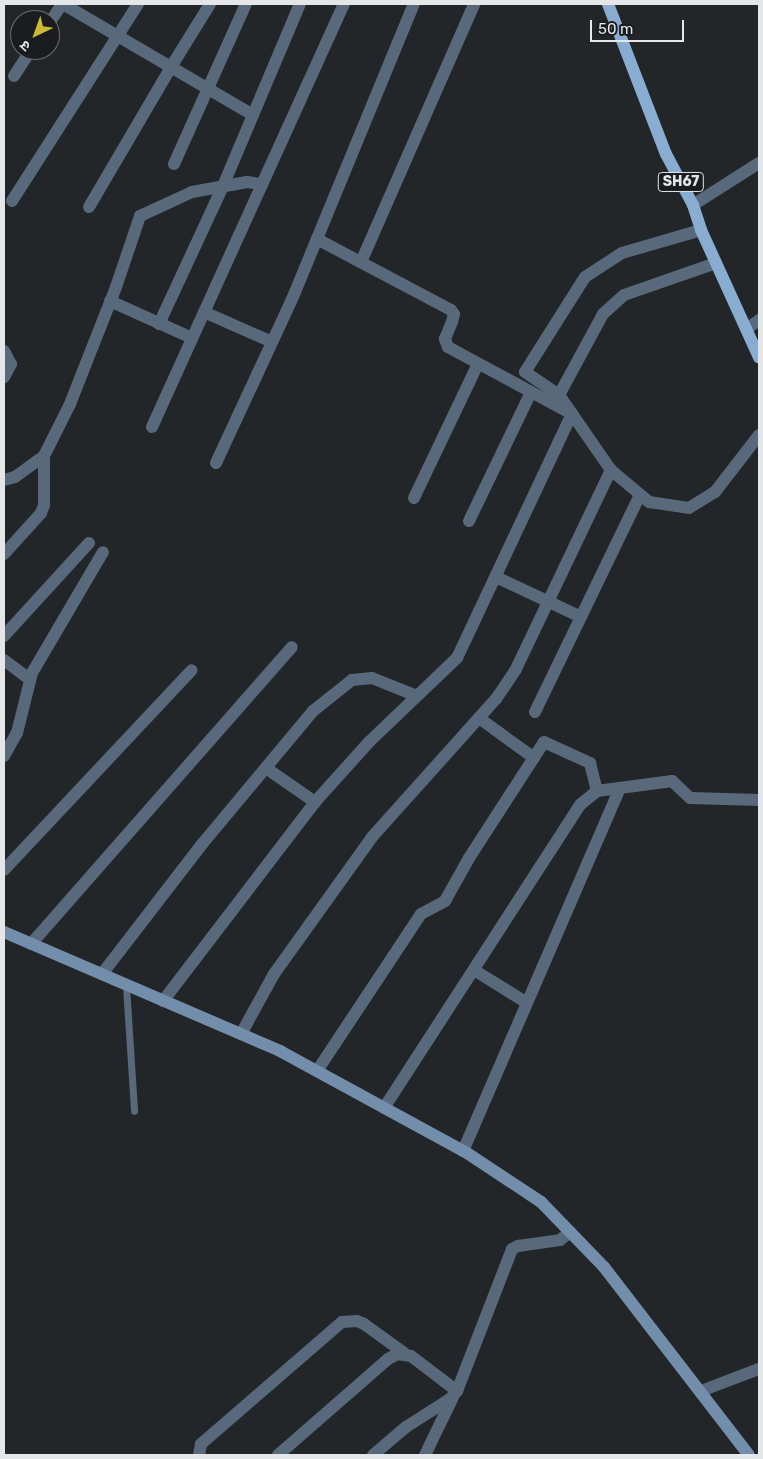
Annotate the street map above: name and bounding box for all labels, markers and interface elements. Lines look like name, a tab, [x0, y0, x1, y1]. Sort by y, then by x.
north arrow	[10, 10, 60, 60]
scale bar	[593, 10, 687, 42]
text: 50 m	[598, 20, 633, 38]
text: उ	[17, 37, 34, 55]
road number: SH67	[657, 170, 705, 193]

